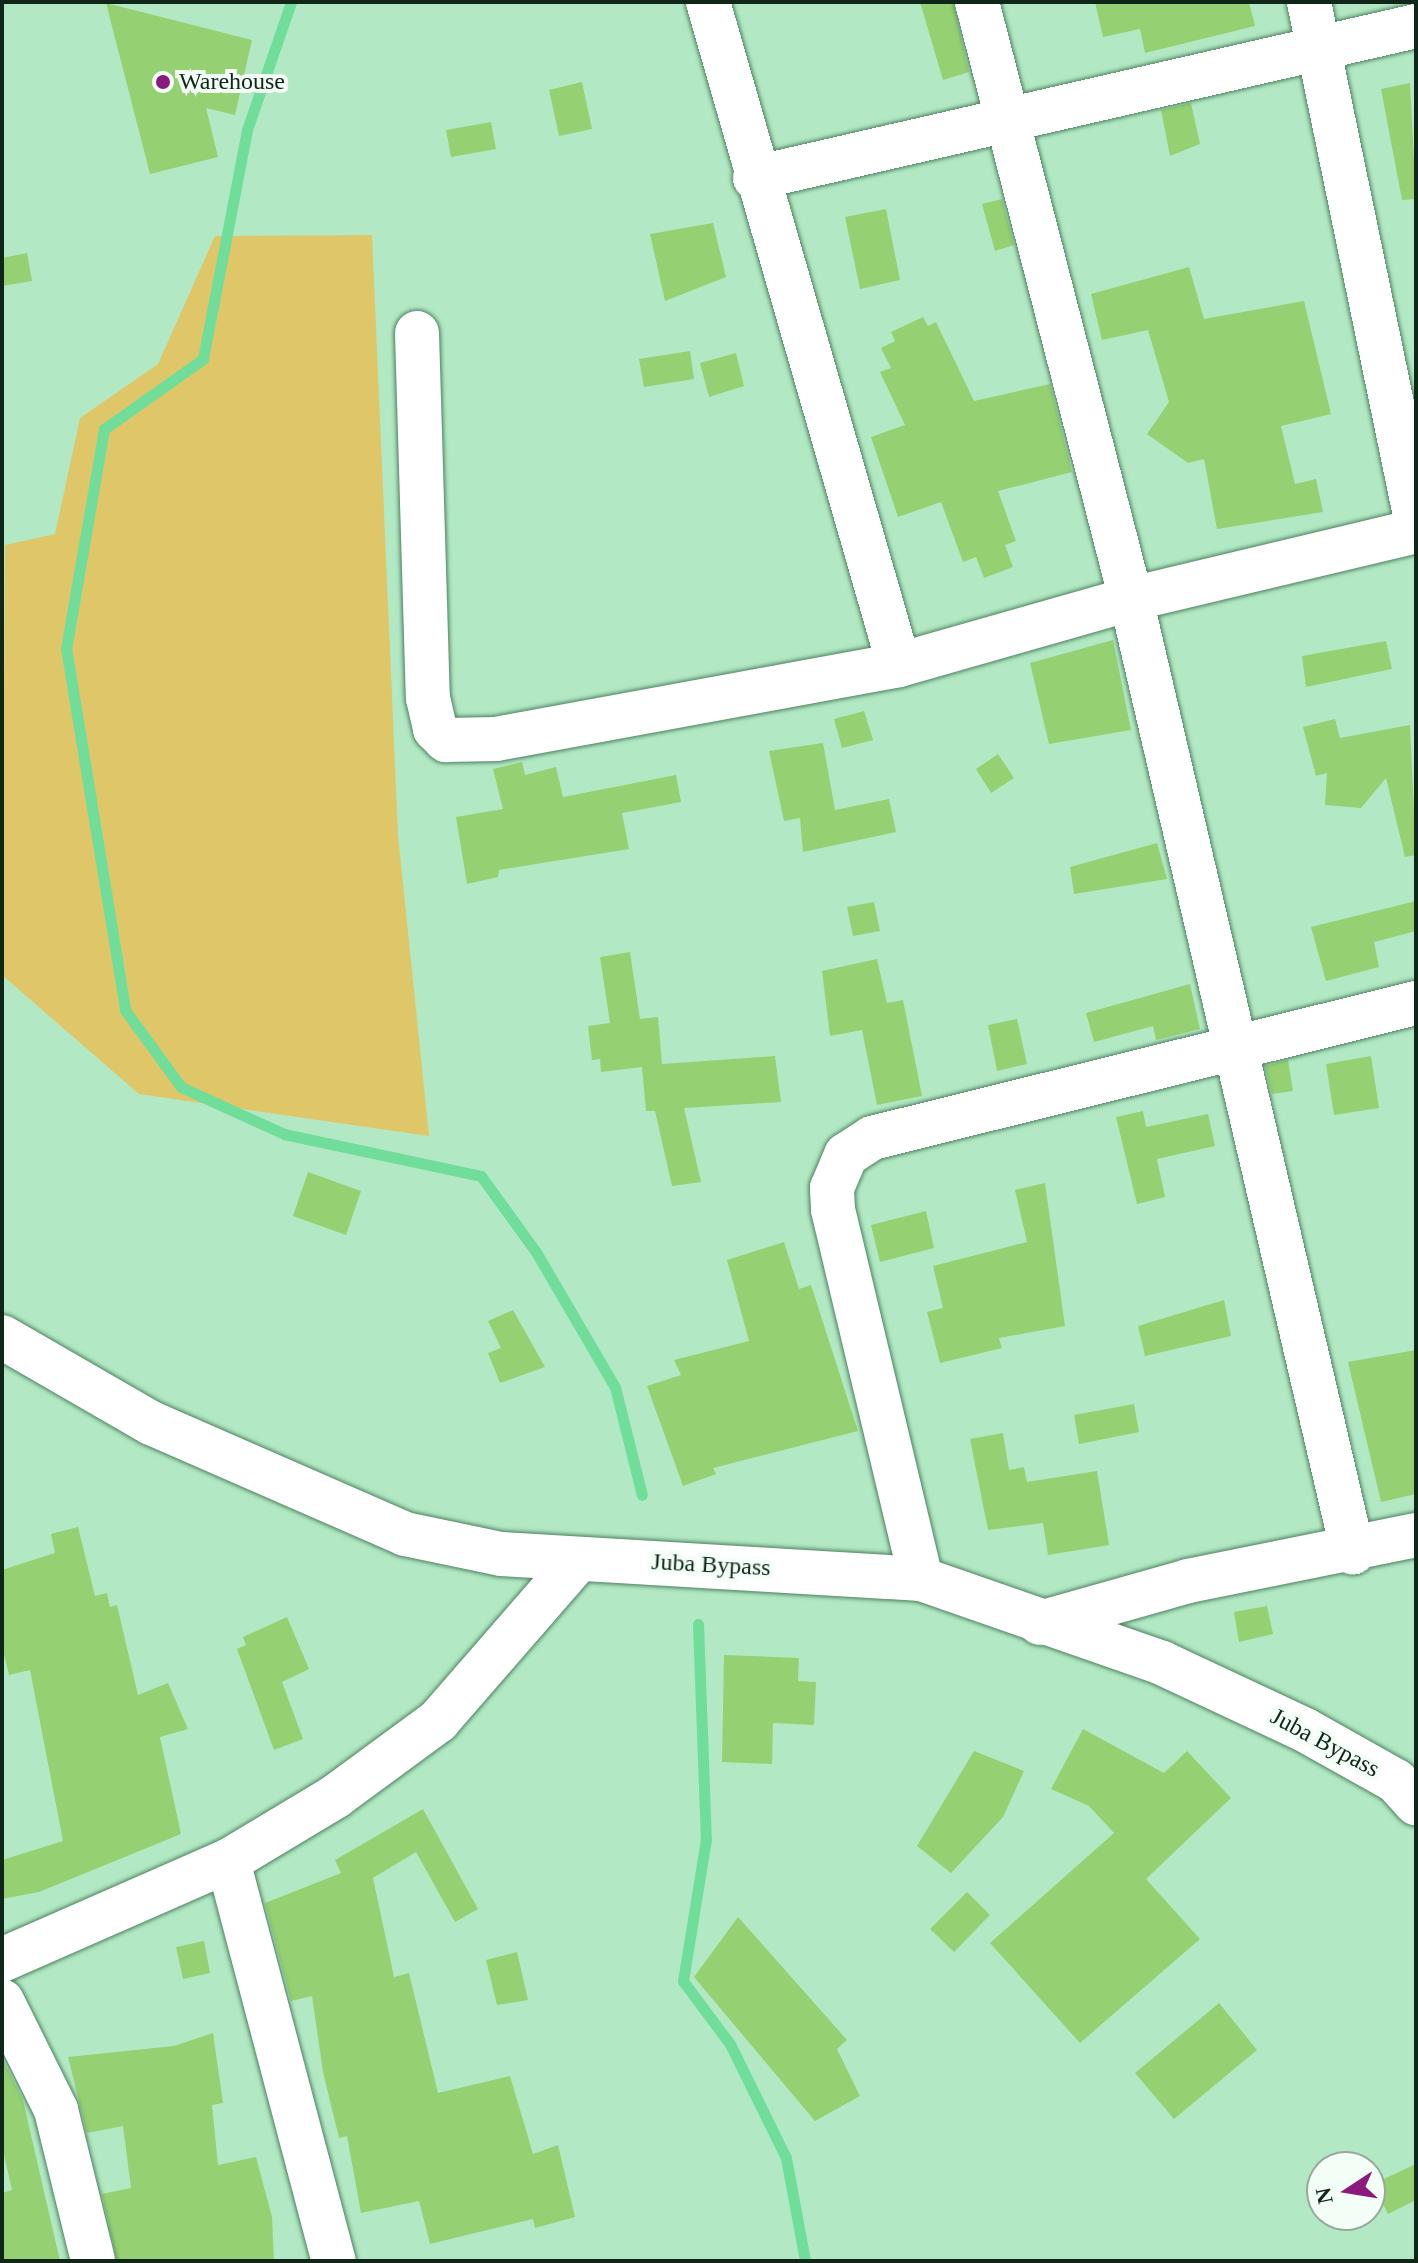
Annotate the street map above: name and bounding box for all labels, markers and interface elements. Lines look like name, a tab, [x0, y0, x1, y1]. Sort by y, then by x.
place label: Warehouse	[179, 68, 285, 96]
marker: Warehouse	[154, 73, 172, 91]
street label: Juba Bypass	[651, 1547, 771, 1583]
street label: Juba Bypass	[1266, 1702, 1384, 1784]
north arrow	[1306, 2151, 1386, 2231]
text: N	[1310, 2185, 1338, 2206]

